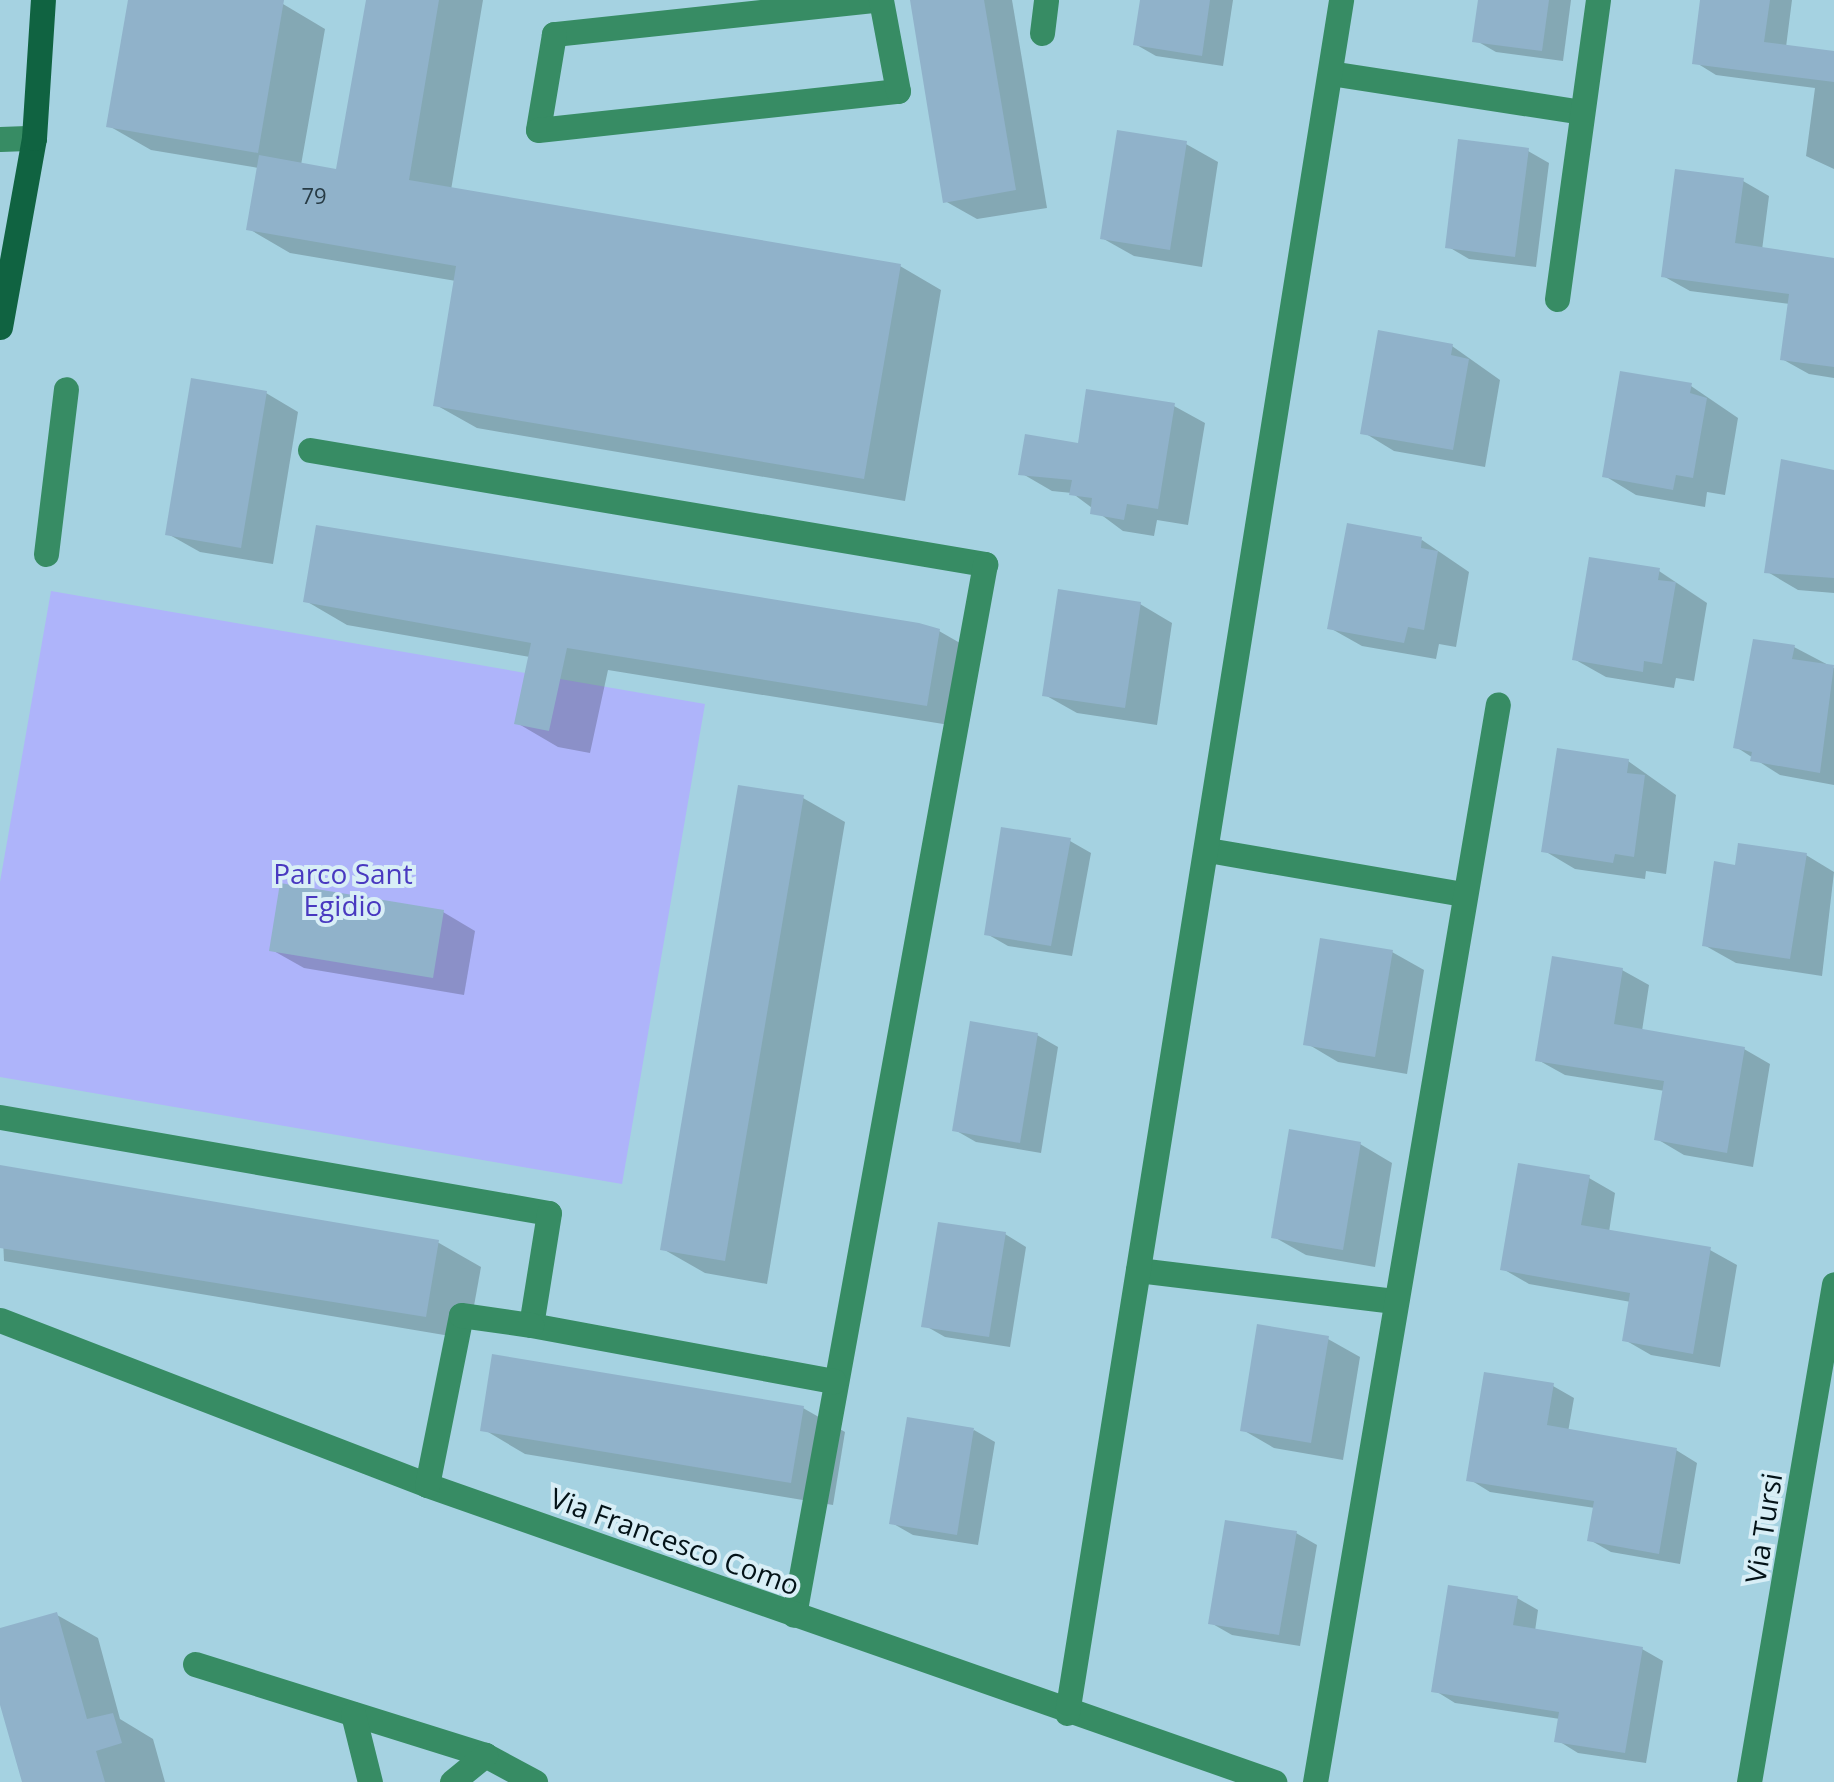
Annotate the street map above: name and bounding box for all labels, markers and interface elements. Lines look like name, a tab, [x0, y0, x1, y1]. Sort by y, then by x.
house number: 79	[301, 183, 327, 209]
park label: Parco Sant Egidio	[273, 856, 413, 922]
street label: Via Tursi	[1738, 1471, 1788, 1585]
street label: Via Francesco Como	[546, 1480, 804, 1602]

